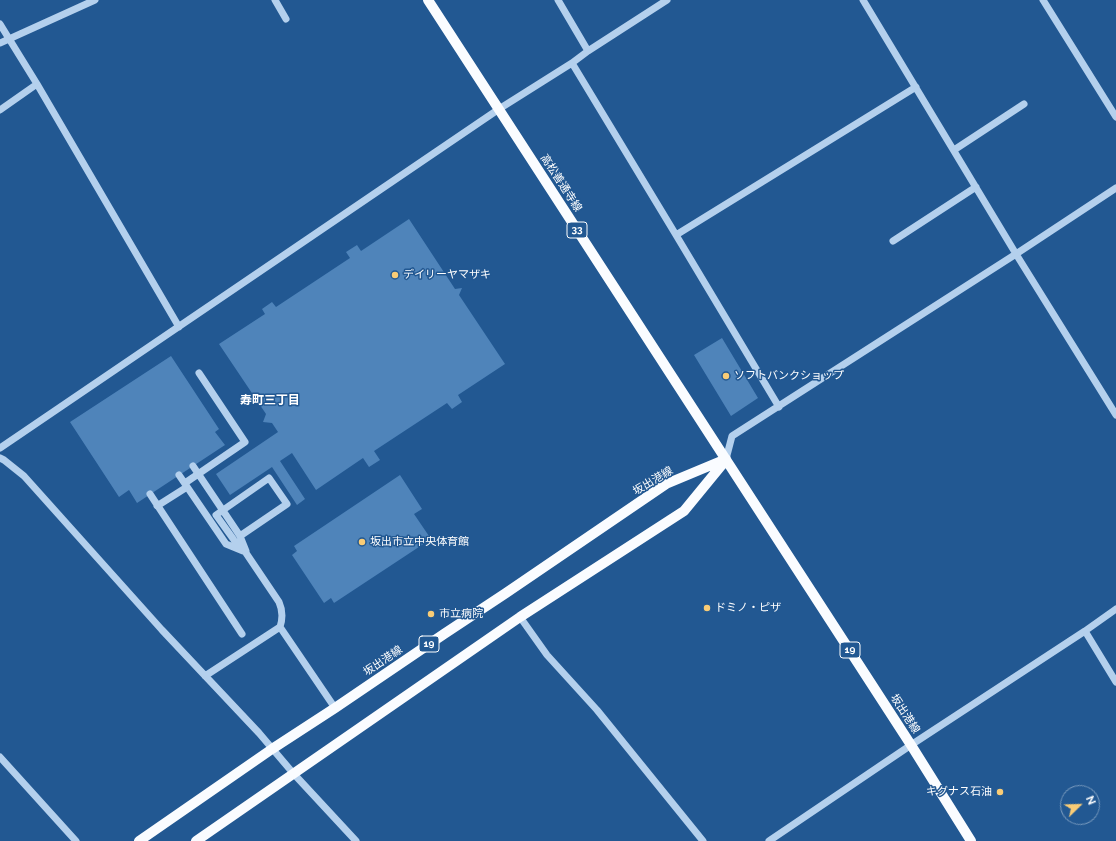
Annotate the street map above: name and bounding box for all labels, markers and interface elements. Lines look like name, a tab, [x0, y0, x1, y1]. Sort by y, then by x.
street label: 高松善通寺線	[537, 152, 585, 214]
road number: 33	[567, 222, 587, 238]
place label: デイリーヤマザキ	[403, 268, 491, 282]
marker: デイリーヤマザキ	[390, 270, 400, 280]
place label: ソフトバンクショップ	[734, 369, 844, 383]
marker: ソフトバンクショップ	[721, 371, 731, 381]
district label: 寿町三丁目	[240, 393, 300, 407]
street label: 坂出港線	[631, 464, 675, 498]
place label: 坂出市立中央体育館	[370, 535, 469, 549]
marker: 坂出市立中央体育館	[357, 537, 367, 547]
place label: ドミノ・ピザ	[715, 601, 781, 615]
marker: ドミノ・ピザ	[702, 603, 712, 613]
place label: 市立病院	[439, 607, 483, 621]
marker: 市立病院	[426, 609, 436, 619]
road number: 19	[419, 636, 439, 652]
road number: 19	[840, 642, 860, 658]
street label: 坂出港線	[361, 643, 405, 679]
street label: 坂出港線	[887, 692, 923, 736]
place label: キグナス石油	[926, 785, 992, 799]
north arrow	[1060, 785, 1100, 825]
marker: キグナス石油	[995, 787, 1005, 797]
text: N	[1083, 794, 1098, 807]

